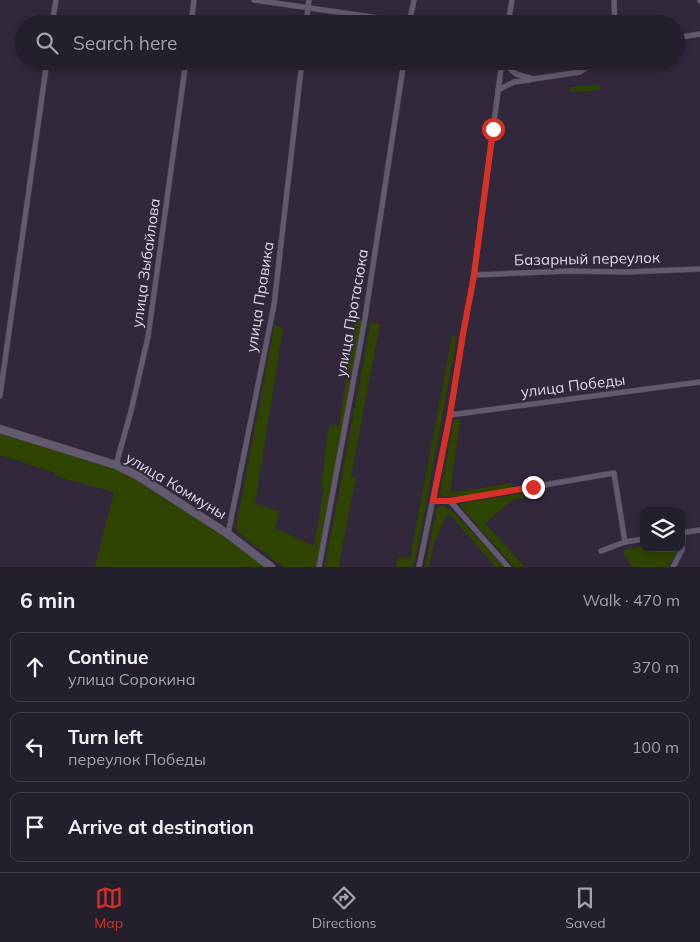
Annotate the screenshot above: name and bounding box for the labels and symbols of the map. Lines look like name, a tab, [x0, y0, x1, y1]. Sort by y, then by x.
route start	[482, 118, 505, 141]
street label: улица Зыбайлова	[127, 197, 164, 329]
street label: улица Правика	[241, 240, 278, 354]
street label: улица Протасюка	[331, 247, 372, 378]
street label: Базарный переулок	[514, 248, 661, 269]
street label: улица Победы	[520, 370, 626, 401]
street label: улица Коммуны	[122, 448, 230, 523]
route end	[522, 476, 545, 499]

